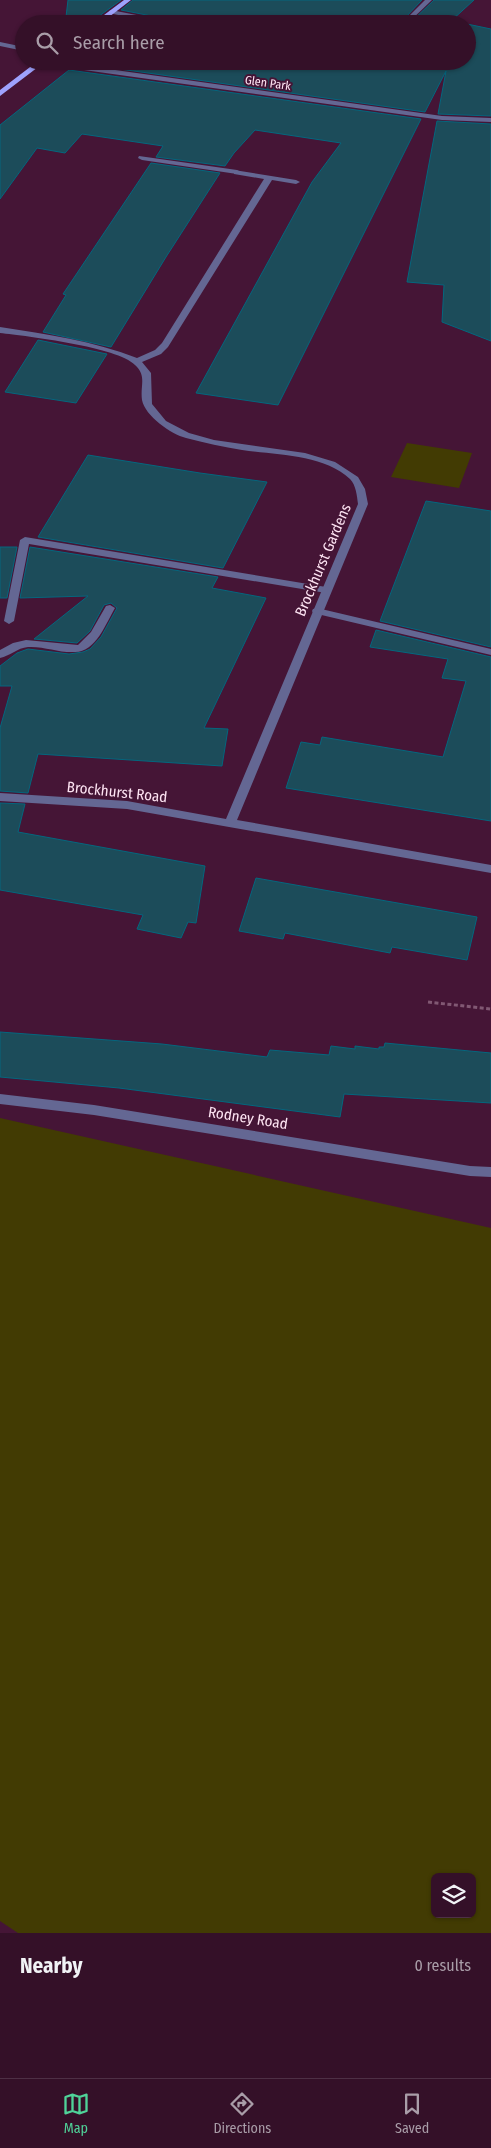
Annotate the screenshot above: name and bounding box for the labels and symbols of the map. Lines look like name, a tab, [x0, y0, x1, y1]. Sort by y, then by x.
street label: Glen Park	[244, 73, 292, 93]
street label: Brockhurst Gardens	[291, 501, 355, 619]
street label: Brockhurst Road	[66, 778, 168, 806]
street label: Rodney Road	[207, 1103, 289, 1133]

